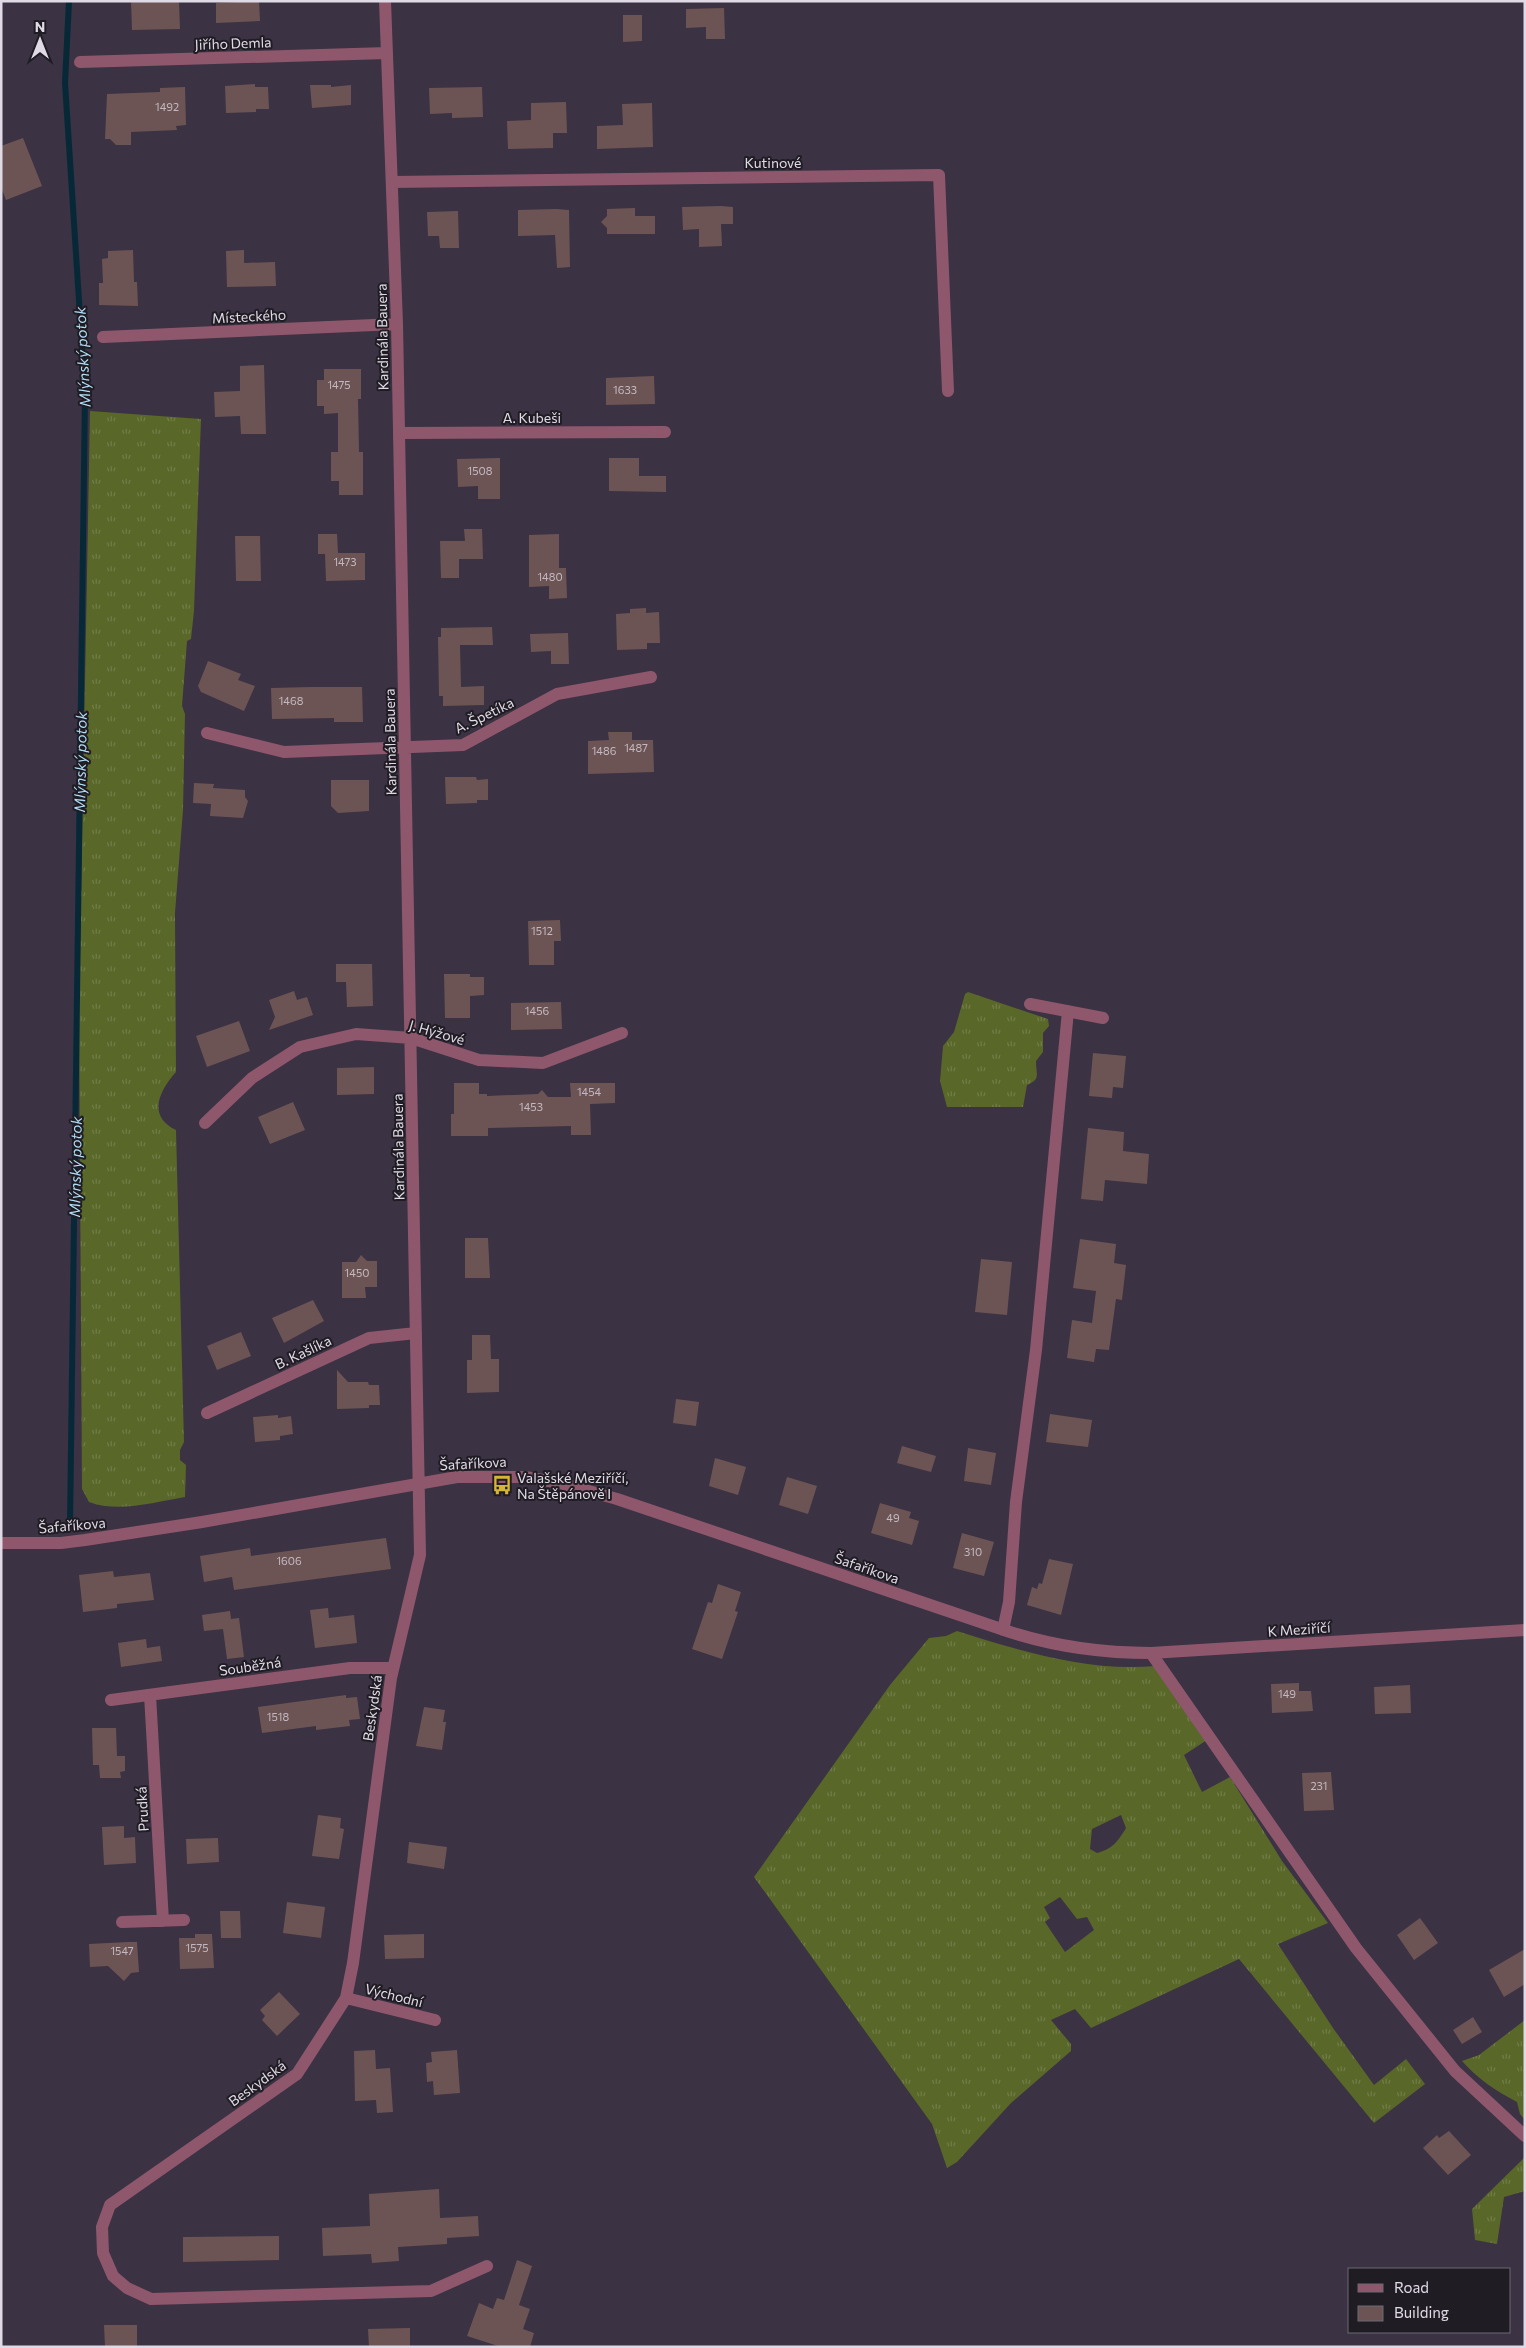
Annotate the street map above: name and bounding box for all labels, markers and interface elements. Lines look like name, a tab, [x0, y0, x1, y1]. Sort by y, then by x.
north arrow	[15, 15, 65, 65]
text: N	[35, 18, 45, 35]
street label: Jiřího Demla	[194, 33, 272, 53]
house number: 1492	[155, 100, 179, 113]
street label: Kutinové	[745, 154, 801, 171]
street label: Kardinála Bauera	[373, 283, 391, 391]
water label: Mlýnský potok	[70, 305, 94, 408]
street label: Místeckého	[211, 306, 287, 326]
house number: 1475	[327, 378, 351, 391]
house number: 1633	[613, 383, 637, 396]
street label: A. Kubeši	[503, 409, 561, 426]
house number: 1508	[468, 464, 493, 477]
house number: 1473	[333, 555, 357, 568]
house number: 1480	[537, 570, 563, 583]
street label: Kardinála Bauera	[381, 688, 399, 796]
street label: A. Špetíka	[452, 693, 516, 737]
house number: 1468	[279, 694, 304, 707]
water label: Mlýnský potok	[70, 711, 90, 813]
house number: 1487	[624, 741, 648, 754]
house number: 1486	[592, 744, 617, 757]
house number: 1512	[531, 924, 553, 937]
house number: 1456	[525, 1004, 549, 1017]
street label: J. Hýžové	[407, 1016, 467, 1048]
house number: 1454	[577, 1085, 602, 1098]
street label: Kardinála Bauera	[389, 1093, 407, 1201]
house number: 1453	[519, 1100, 543, 1113]
water label: Mlýnský potok	[65, 1116, 85, 1218]
house number: 1450	[345, 1266, 369, 1279]
street label: B. Kašlíka	[272, 1332, 334, 1372]
street label: Šafaříkova	[439, 1453, 507, 1473]
place label: Valašské Meziříčí, Na Štěpánově I	[517, 1469, 628, 1502]
bus stop icon: Valašské Meziříčí, Na Štěpánově I	[491, 1474, 513, 1496]
house number: 49	[886, 1511, 900, 1524]
street label: Šafaříkova	[38, 1514, 106, 1536]
house number: 310	[964, 1545, 982, 1558]
street label: Šafaříkova	[832, 1549, 902, 1587]
house number: 1606	[276, 1554, 302, 1567]
street label: K Meziříčí	[1267, 1618, 1331, 1640]
street label: Souběžná	[218, 1653, 282, 1679]
street label: Beskydská	[359, 1674, 385, 1742]
house number: 149	[1278, 1687, 1296, 1700]
house number: 1518	[267, 1710, 290, 1723]
house number: 231	[1310, 1779, 1328, 1792]
street label: Prudká	[132, 1786, 152, 1832]
house number: 1575	[185, 1941, 209, 1954]
house number: 1547	[110, 1944, 134, 1957]
street label: Východní	[363, 1980, 425, 2011]
street label: Beskydská	[225, 2057, 289, 2109]
legend	[1348, 2268, 1511, 2333]
text: Road	[1394, 2278, 1429, 2296]
text: Building	[1394, 2303, 1449, 2321]

